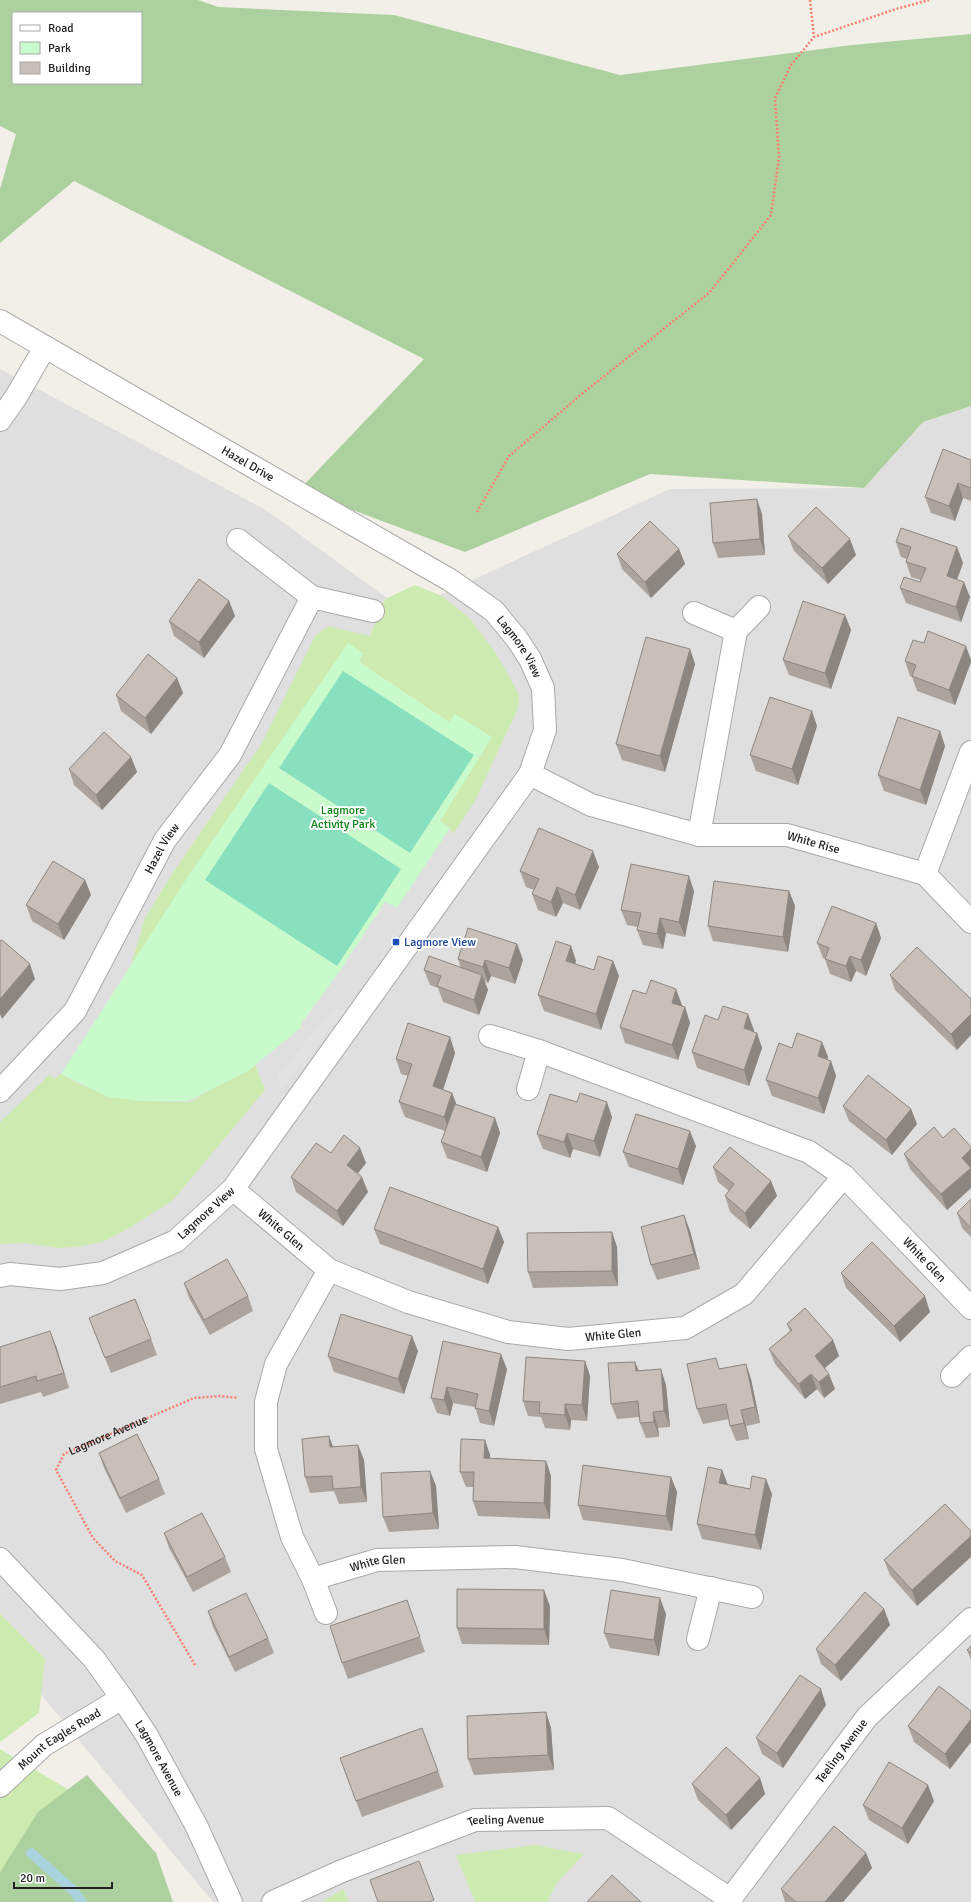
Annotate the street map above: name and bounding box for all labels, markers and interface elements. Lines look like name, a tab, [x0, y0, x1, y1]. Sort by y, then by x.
legend	[12, 12, 142, 84]
text: Road	[48, 21, 74, 36]
text: Park	[48, 41, 71, 56]
text: Building	[48, 61, 91, 76]
street label: Hazel Drive	[219, 443, 277, 485]
street label: Lagmore View	[493, 613, 545, 681]
park label: Lagmore Activity Park	[311, 803, 375, 832]
street label: Hazel View	[142, 820, 183, 877]
street label: White Rise	[785, 828, 842, 858]
place label: Lagmore View	[404, 935, 476, 950]
marker: Lagmore View	[391, 937, 401, 947]
street label: Lagmore View	[175, 1184, 238, 1243]
street label: White Glen	[254, 1206, 307, 1254]
street label: White Glen	[899, 1234, 949, 1285]
street label: White Glen	[584, 1325, 642, 1345]
street label: Lagmore Avenue	[66, 1412, 150, 1459]
street label: White Glen	[348, 1552, 406, 1576]
street label: Mount Eagles Road	[15, 1706, 104, 1773]
street label: Teeling Avenue	[813, 1716, 871, 1786]
street label: Lagmore Avenue	[131, 1718, 186, 1799]
street label: Teeling Avenue	[466, 1812, 544, 1830]
scale bar	[14, 1864, 112, 1890]
text: 20 m	[20, 1871, 45, 1886]

